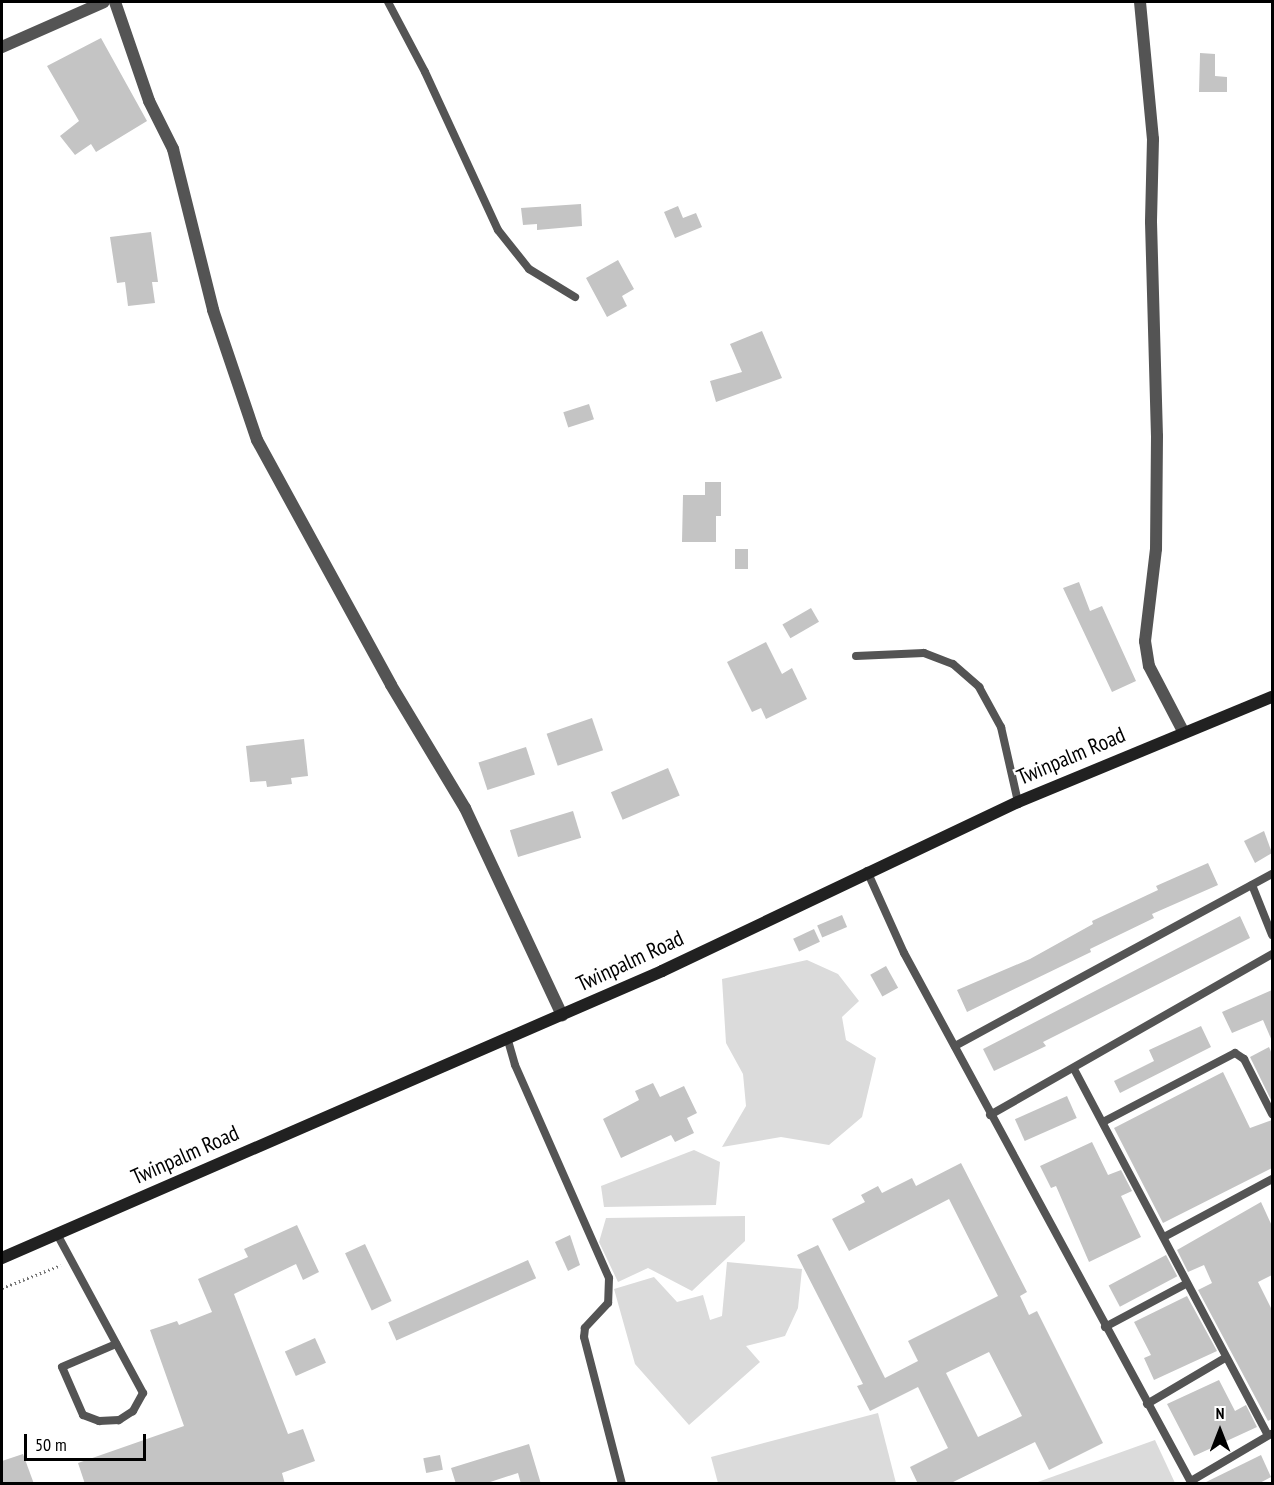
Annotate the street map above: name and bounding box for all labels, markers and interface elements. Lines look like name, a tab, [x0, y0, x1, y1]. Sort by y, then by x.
street label: Twinpalm Road	[1013, 721, 1129, 791]
street label: Twinpalm Road	[572, 925, 688, 997]
street label: Twinpalm Road	[127, 1120, 243, 1190]
north arrow	[1190, 1401, 1250, 1461]
text: N	[1216, 1403, 1224, 1423]
scale bar	[27, 1422, 148, 1460]
text: 50 m	[35, 1433, 67, 1456]

